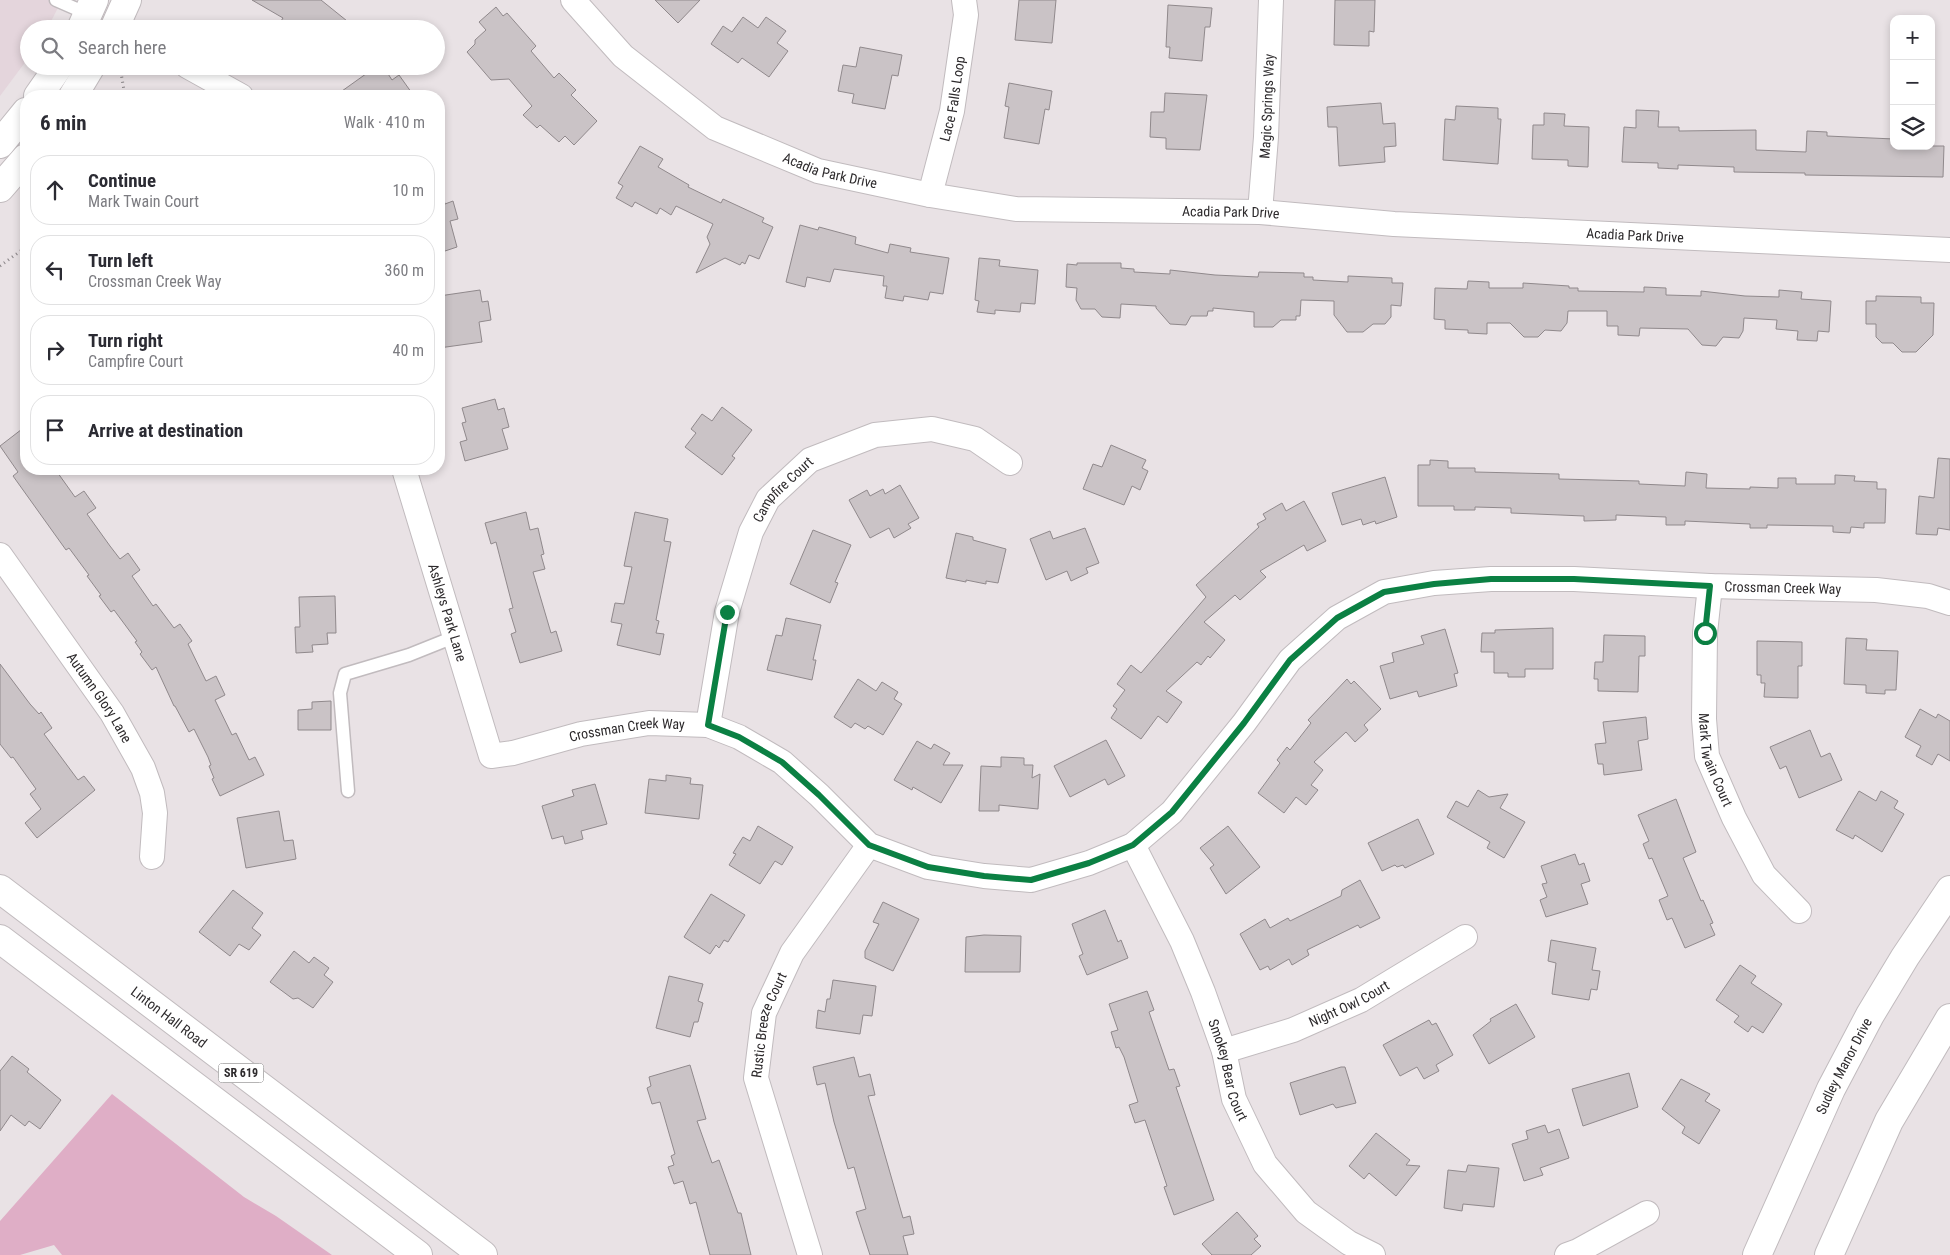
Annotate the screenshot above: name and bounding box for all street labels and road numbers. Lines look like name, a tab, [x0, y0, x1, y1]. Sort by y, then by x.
street label: Magic Springs Way	[1256, 53, 1277, 159]
street label: Lace Falls Loop	[936, 55, 968, 143]
street label: Acadia Park Drive	[781, 149, 879, 192]
street label: Acadia Park Drive	[1182, 203, 1281, 222]
street label: Acadia Park Drive	[1586, 225, 1685, 246]
street label: Campfire Court	[749, 453, 816, 525]
street label: Ashleys Park Lane	[425, 562, 470, 664]
street label: Crossman Creek Way	[1724, 578, 1842, 597]
street label: Autumn Glory Lane	[64, 650, 135, 746]
street label: Mark Twain Court	[1696, 713, 1736, 809]
street label: Crossman Creek Way	[567, 715, 685, 745]
street label: Rustic Breeze Court	[748, 970, 790, 1079]
street label: Night Owl Court	[1306, 977, 1392, 1030]
street label: Linton Hall Road	[128, 983, 210, 1051]
street label: Sudley Manor Drive	[1813, 1015, 1875, 1117]
street label: Smokey Bear Court	[1205, 1017, 1251, 1123]
road number: SR 619	[218, 1064, 264, 1082]

